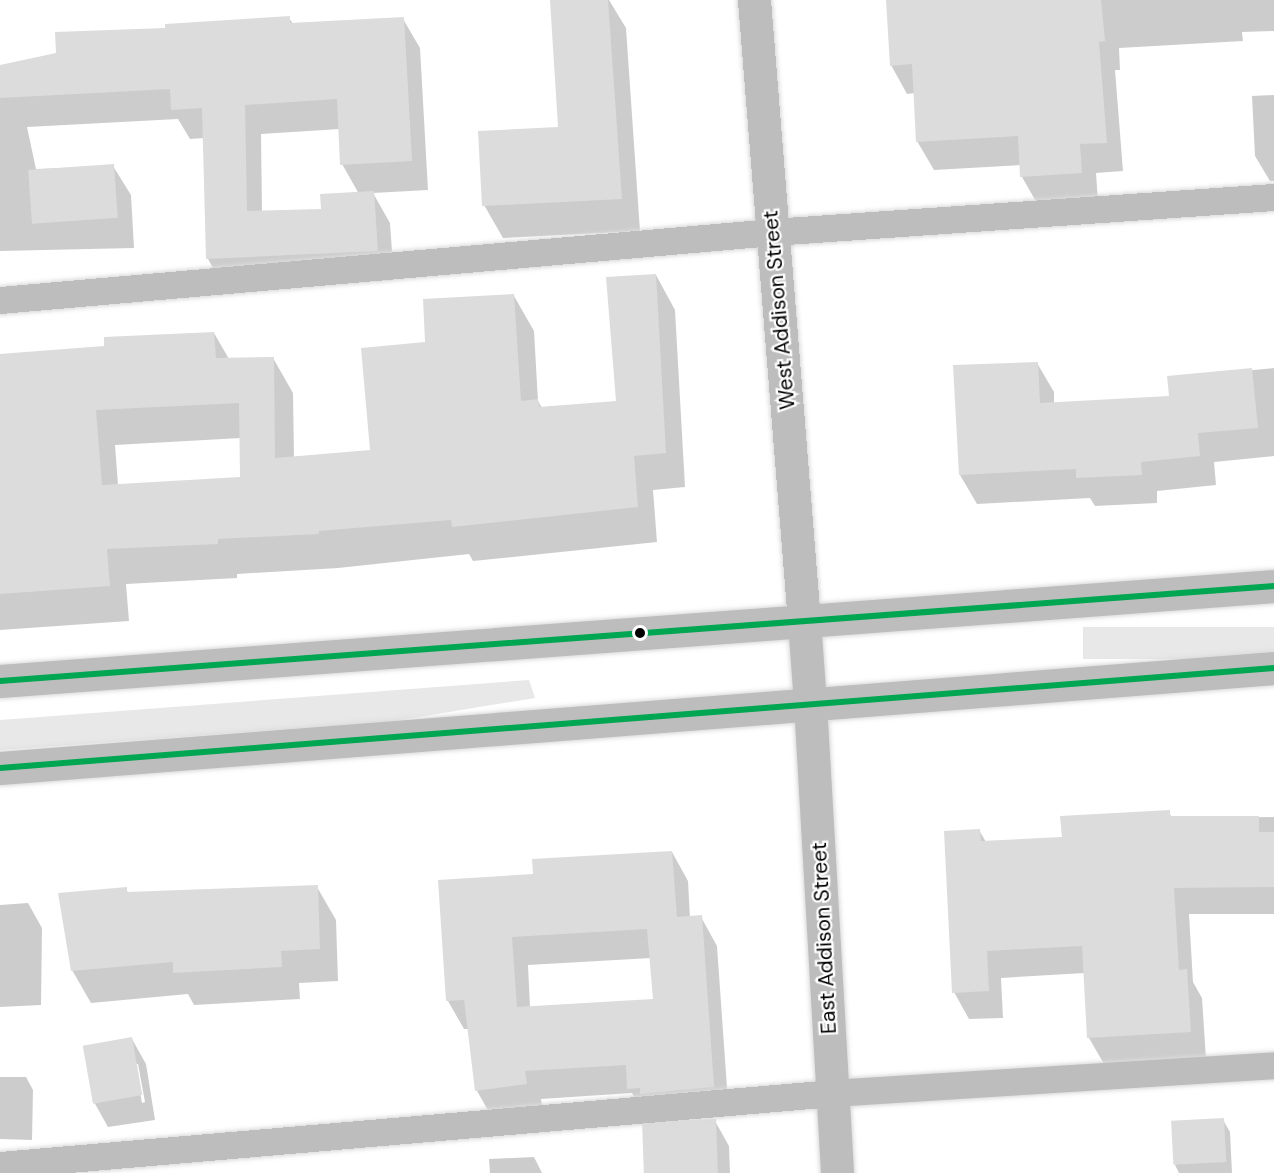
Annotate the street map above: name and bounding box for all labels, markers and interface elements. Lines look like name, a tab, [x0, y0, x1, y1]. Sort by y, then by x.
street label: West Addison Street	[758, 209, 800, 411]
unlabelled marker	[634, 627, 646, 639]
street label: East Addison Street	[806, 841, 842, 1035]

